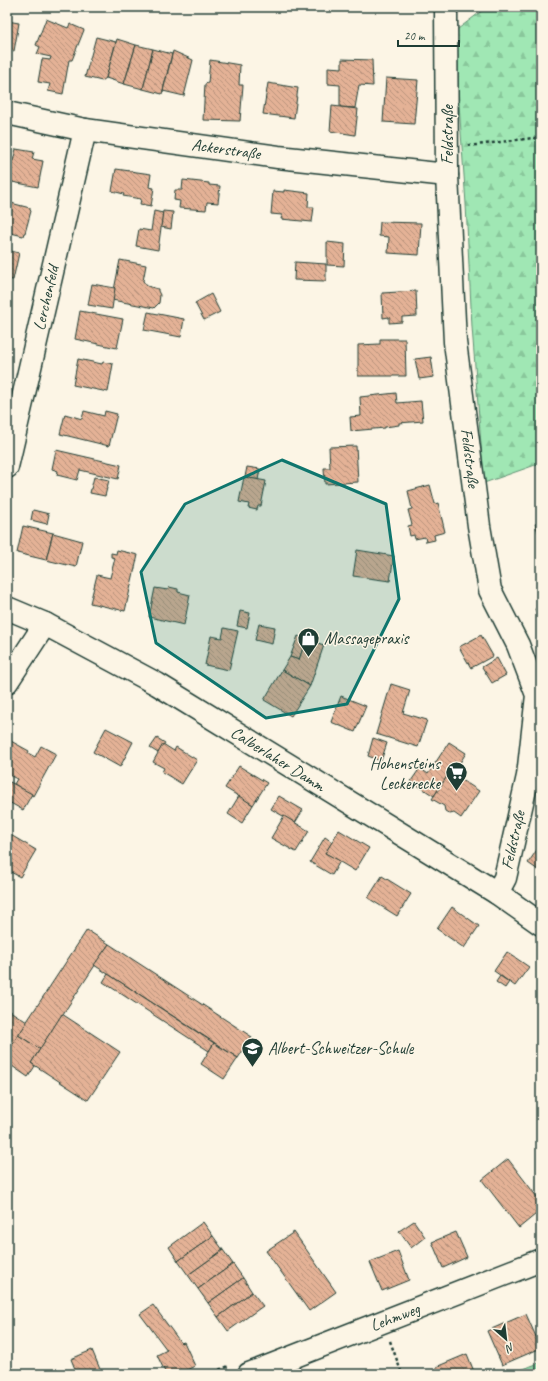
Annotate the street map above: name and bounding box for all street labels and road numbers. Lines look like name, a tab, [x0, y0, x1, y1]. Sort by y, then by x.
street label: Feldstraße	[437, 104, 458, 165]
street label: Ackerstraße	[190, 134, 263, 164]
street label: Lerchenfeld	[28, 261, 64, 332]
street label: Feldstraße	[456, 427, 484, 490]
street label: Calberlaher Damm	[227, 722, 330, 797]
street label: Feldstraße	[496, 807, 530, 871]
street label: Lehmweg	[367, 1298, 424, 1336]

